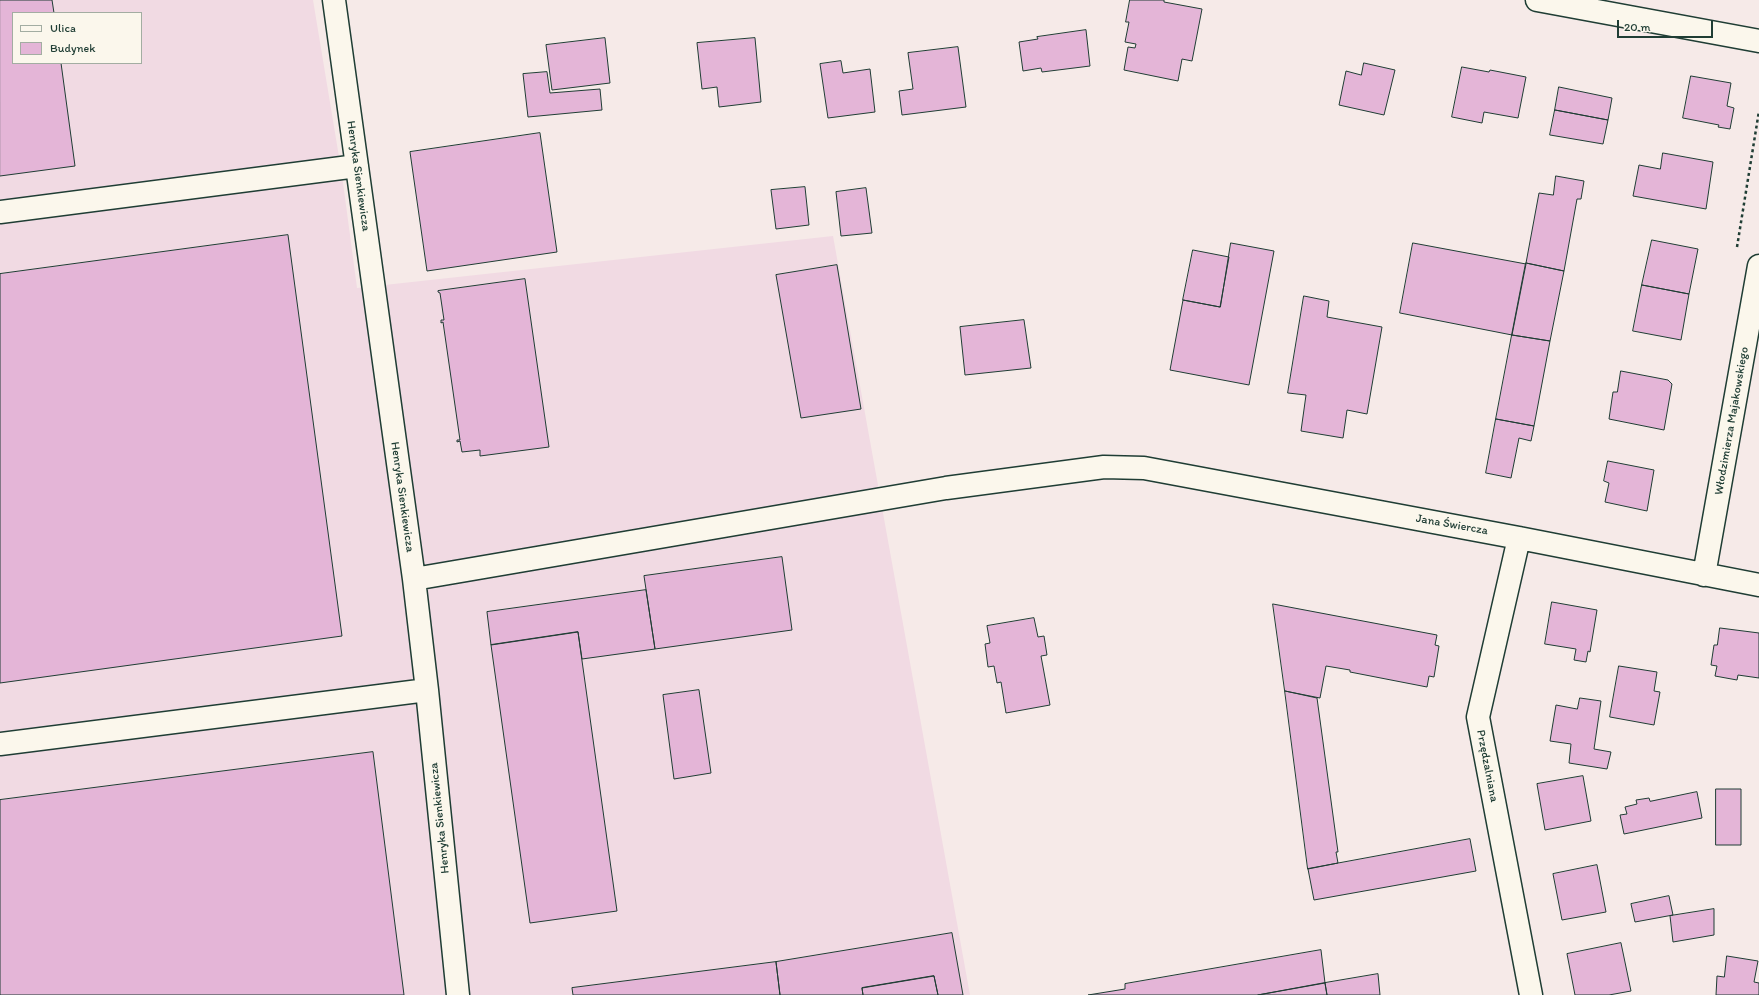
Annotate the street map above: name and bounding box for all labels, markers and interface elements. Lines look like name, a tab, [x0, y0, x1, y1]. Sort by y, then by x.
legend	[12, 12, 142, 64]
scale bar	[1619, 12, 1715, 38]
text: 20 m	[1624, 20, 1651, 34]
text: Ulica	[50, 21, 76, 35]
text: Budynek	[50, 41, 95, 55]
street label: Henryka Sienkiewicza	[343, 120, 373, 232]
street label: Włodzimierza Majakowskiego	[1712, 346, 1752, 496]
street label: Henryka Sienkiewicza	[387, 441, 417, 553]
street label: Jana Świercza	[1415, 512, 1489, 538]
street label: Przędzalniana	[1473, 728, 1501, 804]
street label: Henryka Sienkiewicza	[427, 762, 453, 874]

